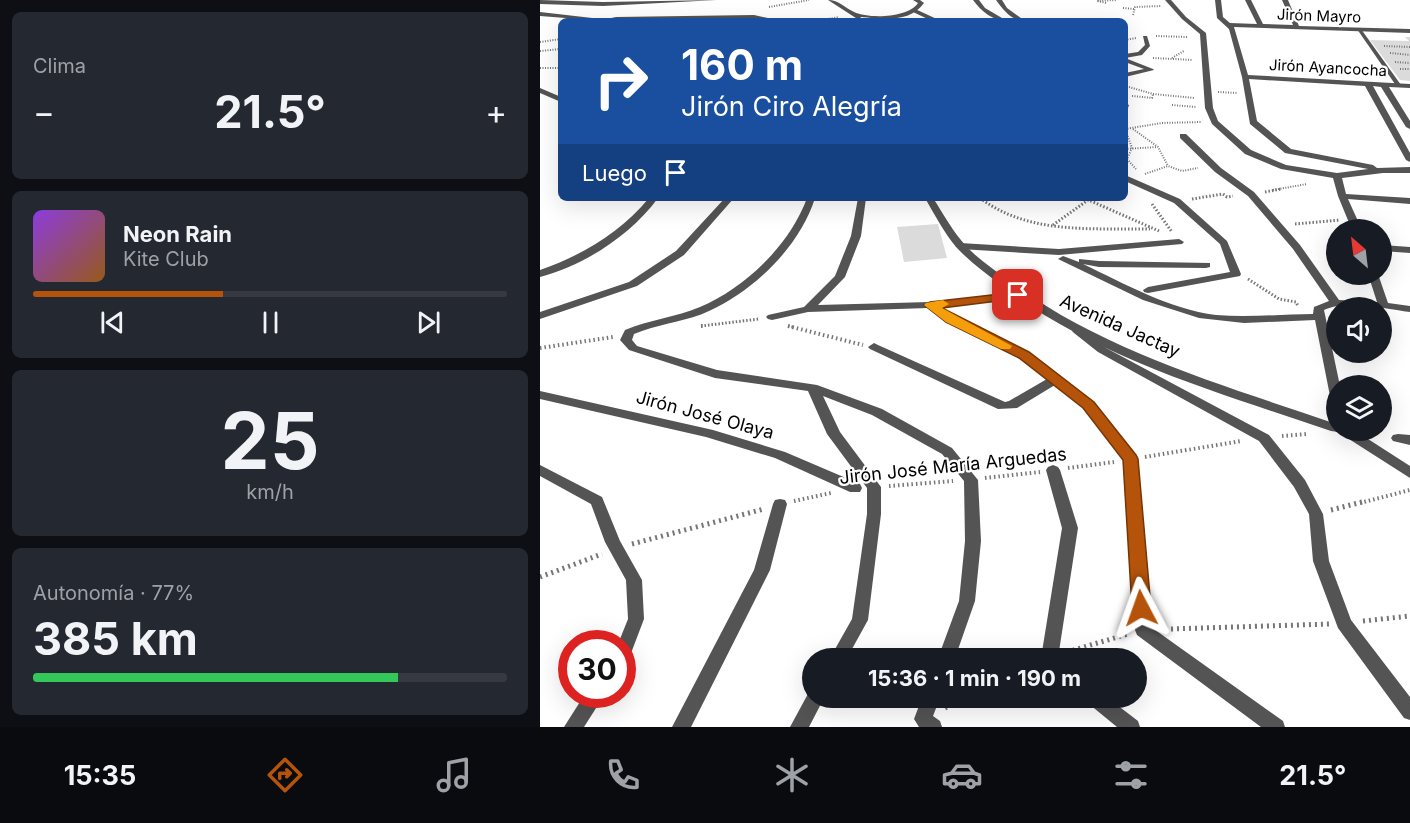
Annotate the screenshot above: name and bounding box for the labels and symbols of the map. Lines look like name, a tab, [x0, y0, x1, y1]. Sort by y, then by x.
street label: Jirón Mayro	[1277, 5, 1361, 26]
street label: Jirón Ayancocha	[1269, 55, 1387, 80]
north arrow	[1326, 219, 1392, 285]
pin	[992, 269, 1043, 320]
street label: Avenida Jactay	[1057, 290, 1184, 361]
street label: Jirón José Olaya	[634, 386, 776, 443]
street label: Jirón José María Arguedas	[838, 443, 1068, 488]
position arrow	[1109, 576, 1173, 640]
speed limit sign: 30	[558, 630, 636, 708]

